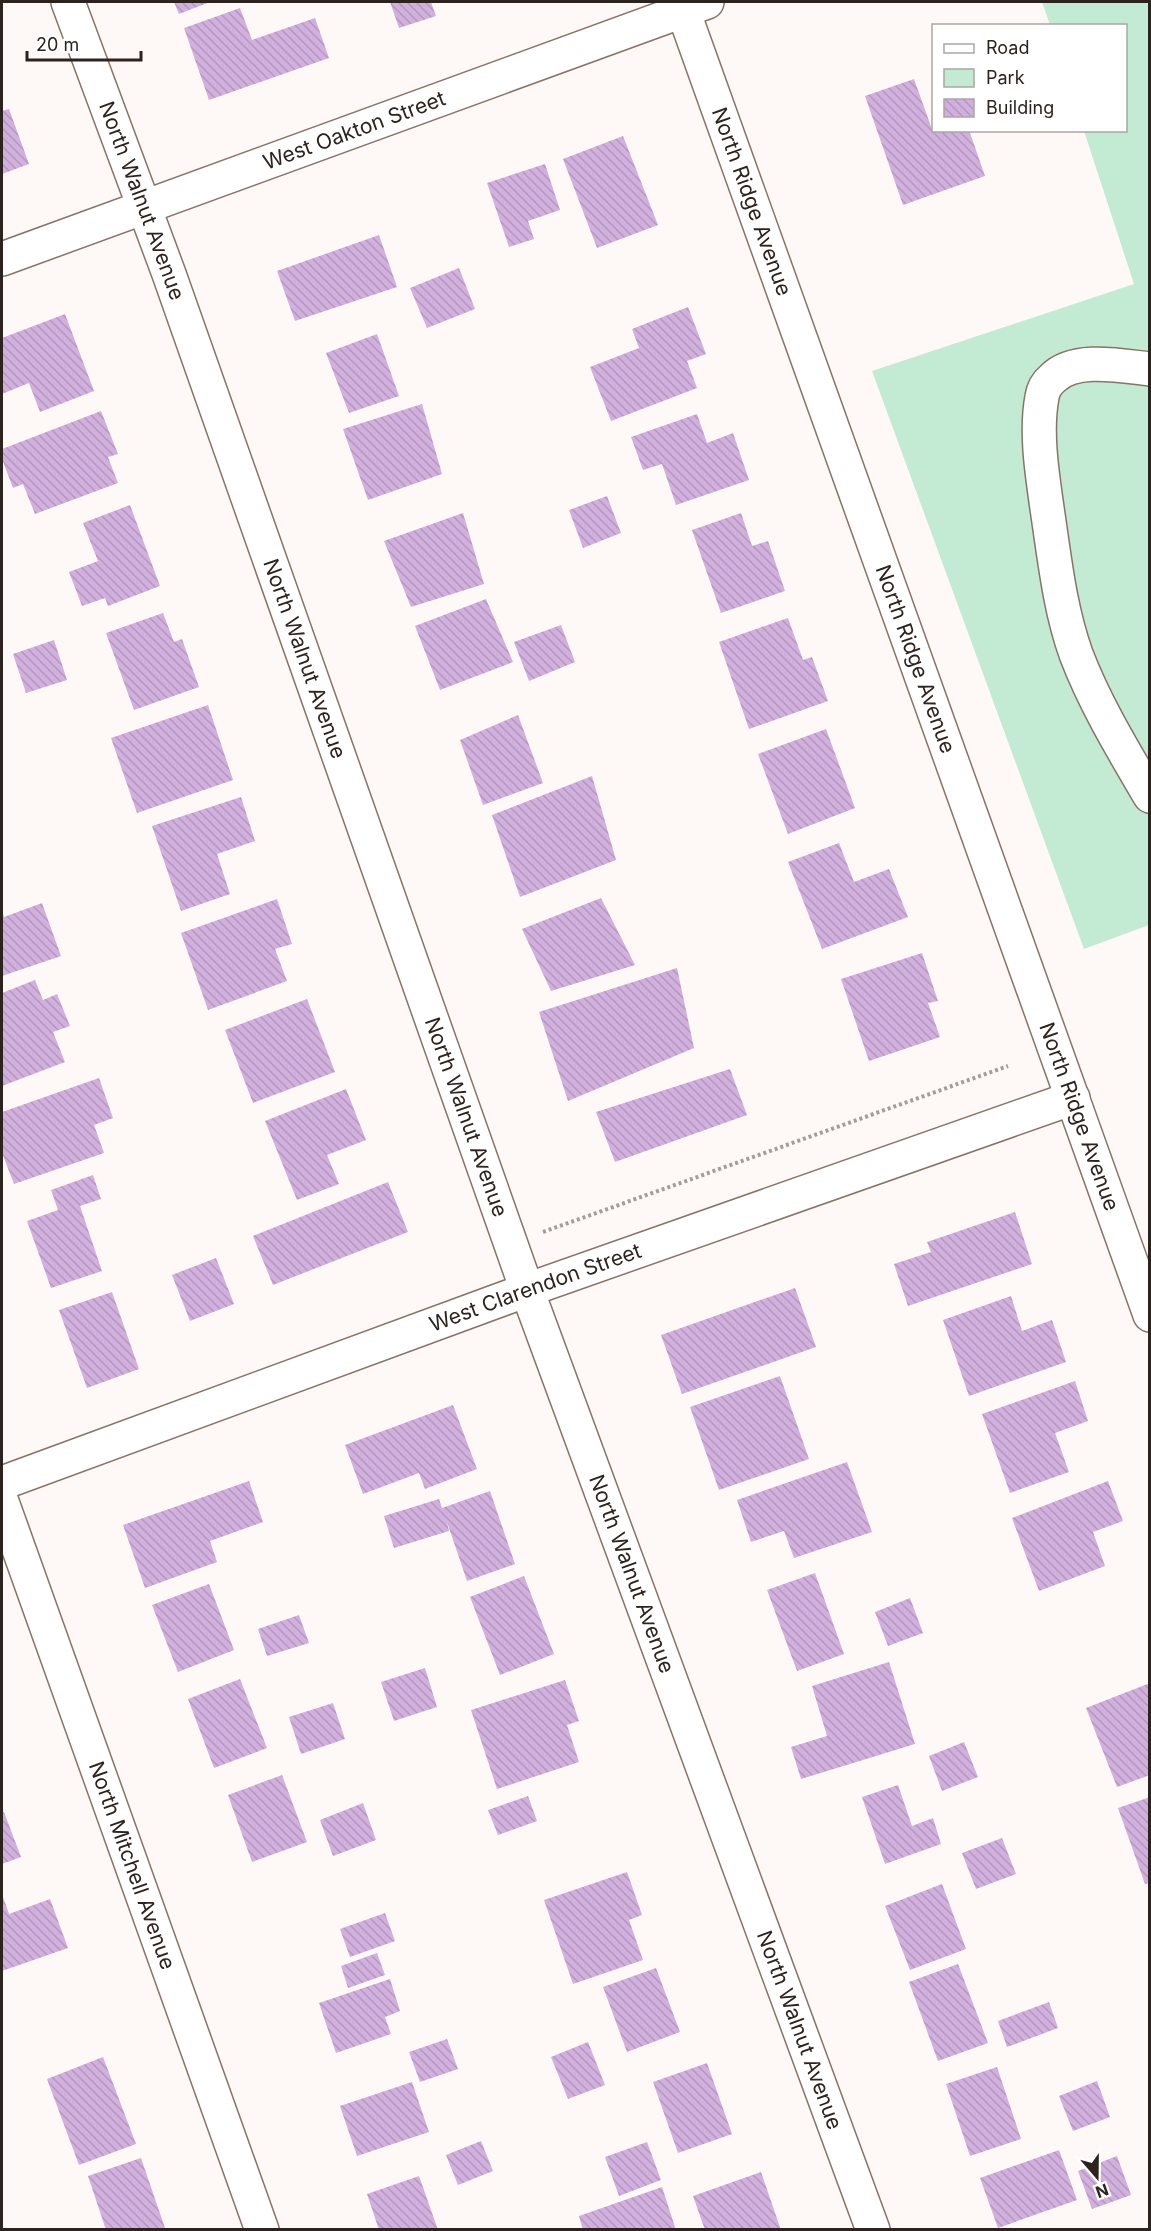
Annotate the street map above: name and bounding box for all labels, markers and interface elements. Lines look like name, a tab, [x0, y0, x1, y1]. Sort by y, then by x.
scale bar	[27, 24, 141, 62]
legend	[932, 24, 1127, 132]
text: 20 m	[36, 34, 79, 55]
text: Road	[986, 37, 1029, 58]
text: Park	[986, 67, 1025, 88]
street label: West Oakton Street	[260, 85, 449, 175]
text: Building	[986, 97, 1054, 118]
street label: North Walnut Avenue	[94, 98, 190, 303]
street label: North Ridge Avenue	[707, 104, 797, 299]
street label: North Walnut Avenue	[258, 555, 352, 762]
street label: North Ridge Avenue	[871, 561, 961, 757]
street label: North Walnut Avenue	[420, 1014, 513, 1220]
street label: North Ridge Avenue	[1034, 1019, 1125, 1214]
street label: West Clarendon Street	[426, 1238, 645, 1337]
street label: North Walnut Avenue	[584, 1471, 680, 1677]
street label: North Mitchell Avenue	[84, 1758, 181, 1973]
street label: North Walnut Avenue	[752, 1927, 848, 2133]
north arrow	[1067, 2147, 1127, 2207]
text: N	[1093, 2180, 1111, 2203]

